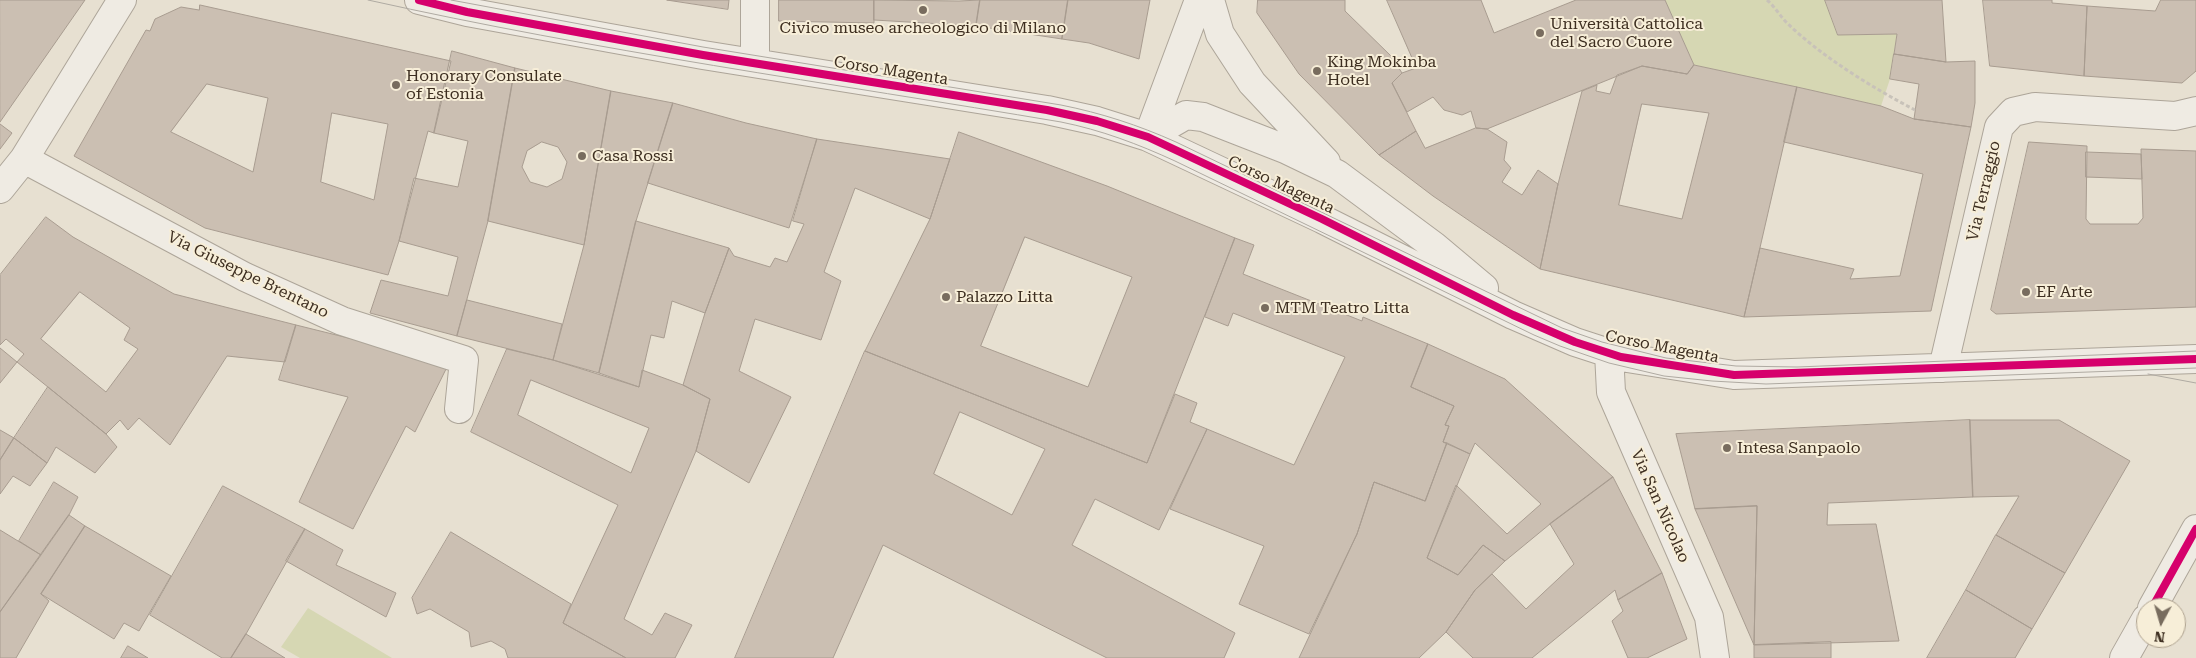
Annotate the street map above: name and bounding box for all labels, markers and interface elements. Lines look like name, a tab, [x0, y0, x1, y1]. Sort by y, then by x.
marker: Civico museo archeologico di Milano	[917, 4, 929, 16]
place label: Università Cattolica del Sacro Cuore	[1550, 14, 1703, 52]
place label: Civico museo archeologico di Milano	[780, 18, 1066, 38]
marker: Università Cattolica del Sacro Cuore	[1534, 27, 1546, 39]
street label: Corso Magenta	[832, 52, 950, 90]
place label: King Mokinba Hotel	[1327, 52, 1436, 90]
marker: King Mokinba Hotel	[1311, 65, 1323, 77]
place label: Honorary Consulate of Estonia	[406, 66, 562, 104]
marker: Honorary Consulate of Estonia	[390, 79, 402, 91]
street label: Via Terraggio	[1963, 139, 2005, 243]
place label: Casa Rossi	[592, 146, 673, 166]
marker: Casa Rossi	[576, 150, 588, 162]
street label: Corso Magenta	[1225, 152, 1337, 218]
street label: Via Giuseppe Brentano	[164, 227, 332, 323]
place label: EF Arte	[2036, 282, 2092, 302]
marker: EF Arte	[2020, 286, 2032, 298]
place label: Palazzo Litta	[956, 287, 1053, 307]
marker: Palazzo Litta	[940, 291, 952, 303]
place label: MTM Teatro Litta	[1275, 298, 1409, 318]
marker: MTM Teatro Litta	[1259, 302, 1271, 314]
street label: Corso Magenta	[1604, 327, 1720, 367]
place label: Intesa Sanpaolo	[1737, 438, 1861, 458]
marker: Intesa Sanpaolo	[1721, 442, 1733, 454]
street label: Via San Nicolao	[1626, 446, 1694, 566]
north arrow	[2136, 598, 2186, 648]
text: N	[2153, 628, 2166, 645]

